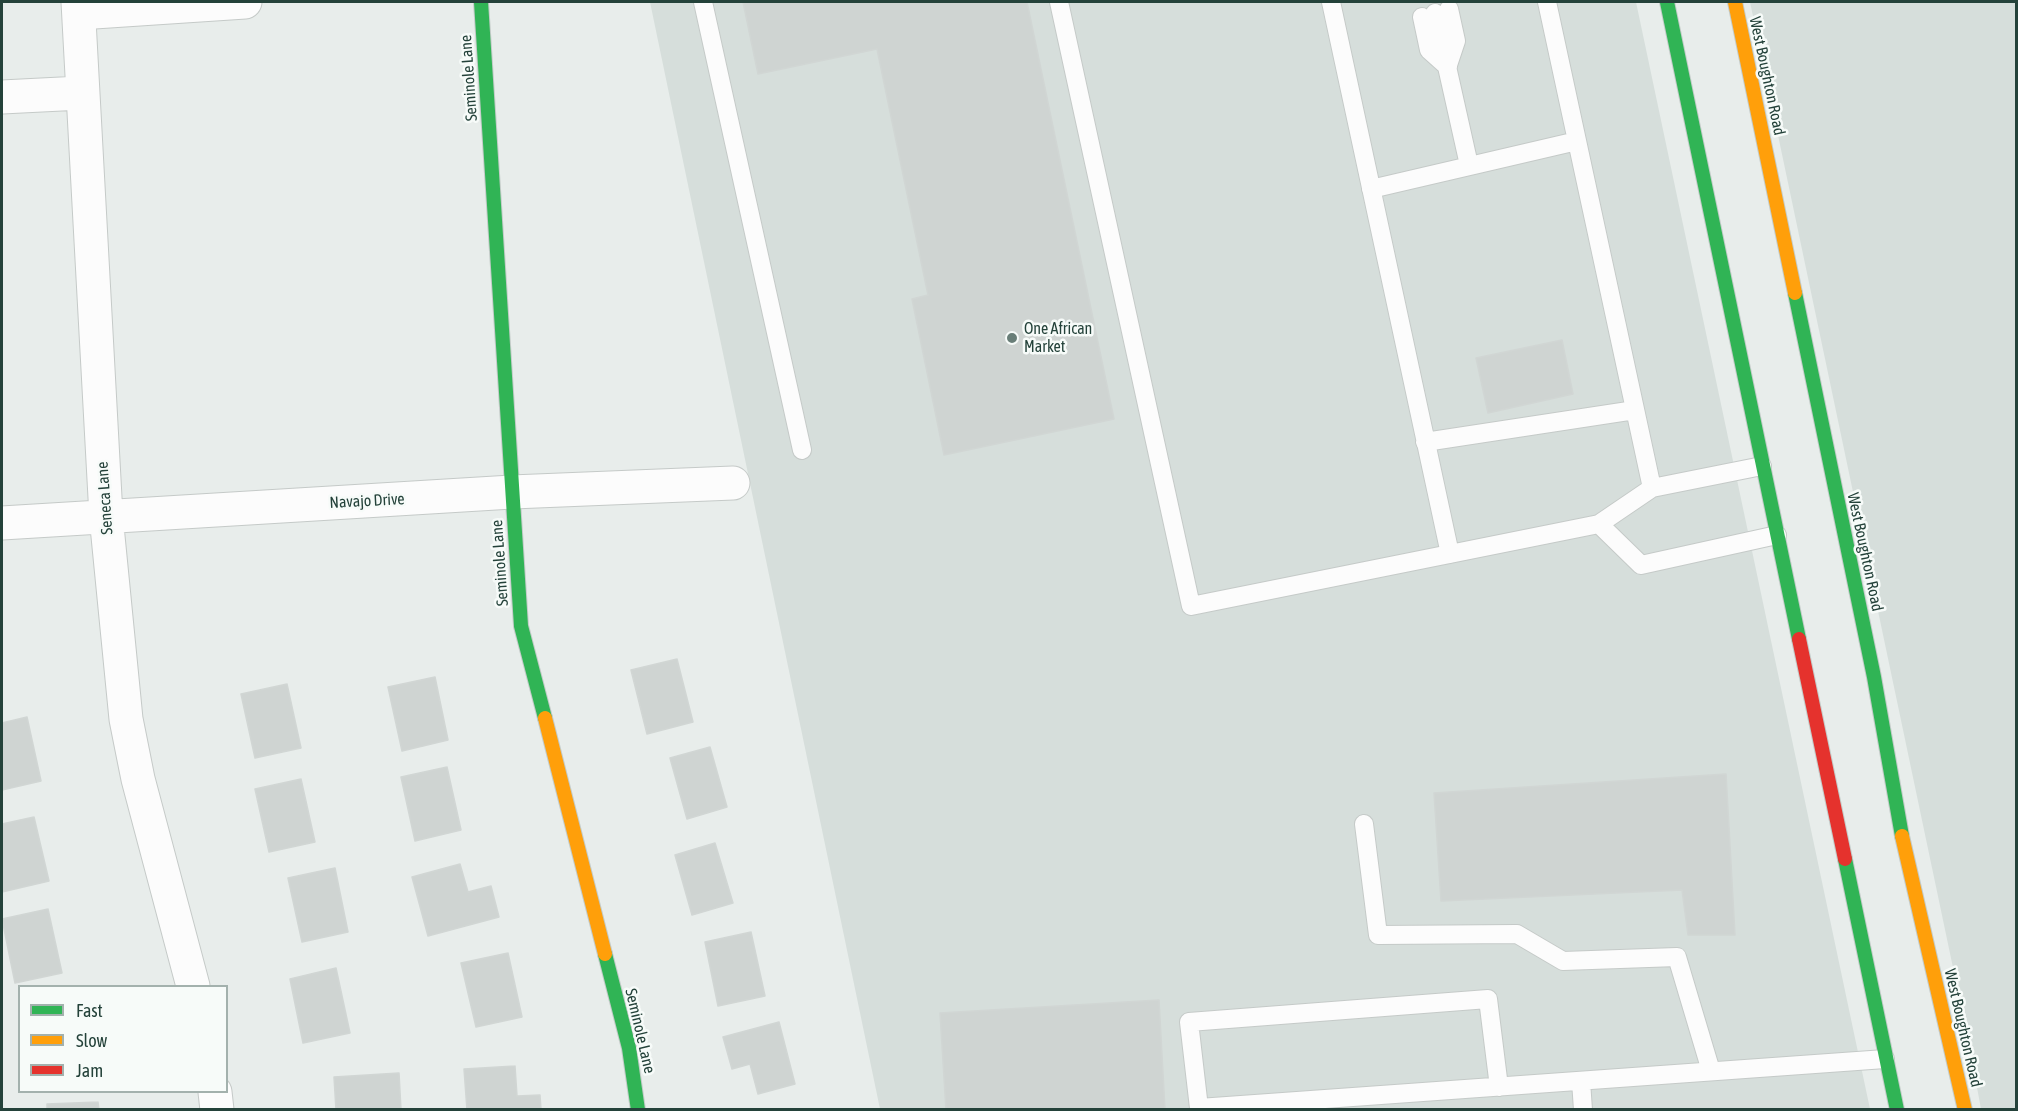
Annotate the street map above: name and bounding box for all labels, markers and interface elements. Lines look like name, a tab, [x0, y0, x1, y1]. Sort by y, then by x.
street label: West Boughton Road	[1745, 15, 1789, 137]
street label: Seminole Lane	[456, 34, 482, 122]
place label: One African Market	[1024, 319, 1092, 357]
marker: One African Market	[1005, 331, 1019, 345]
street label: Seneca Lane	[93, 461, 117, 535]
street label: Navajo Drive	[329, 489, 405, 513]
street label: West Boughton Road	[1843, 491, 1887, 613]
street label: Seminole Lane	[487, 519, 513, 607]
street label: West Boughton Road	[1940, 967, 1986, 1089]
legend	[18, 985, 228, 1093]
street label: Seminole Lane	[621, 987, 659, 1075]
text: Fast	[76, 1000, 103, 1021]
text: Slow	[76, 1030, 107, 1051]
text: Jam	[76, 1060, 103, 1081]

